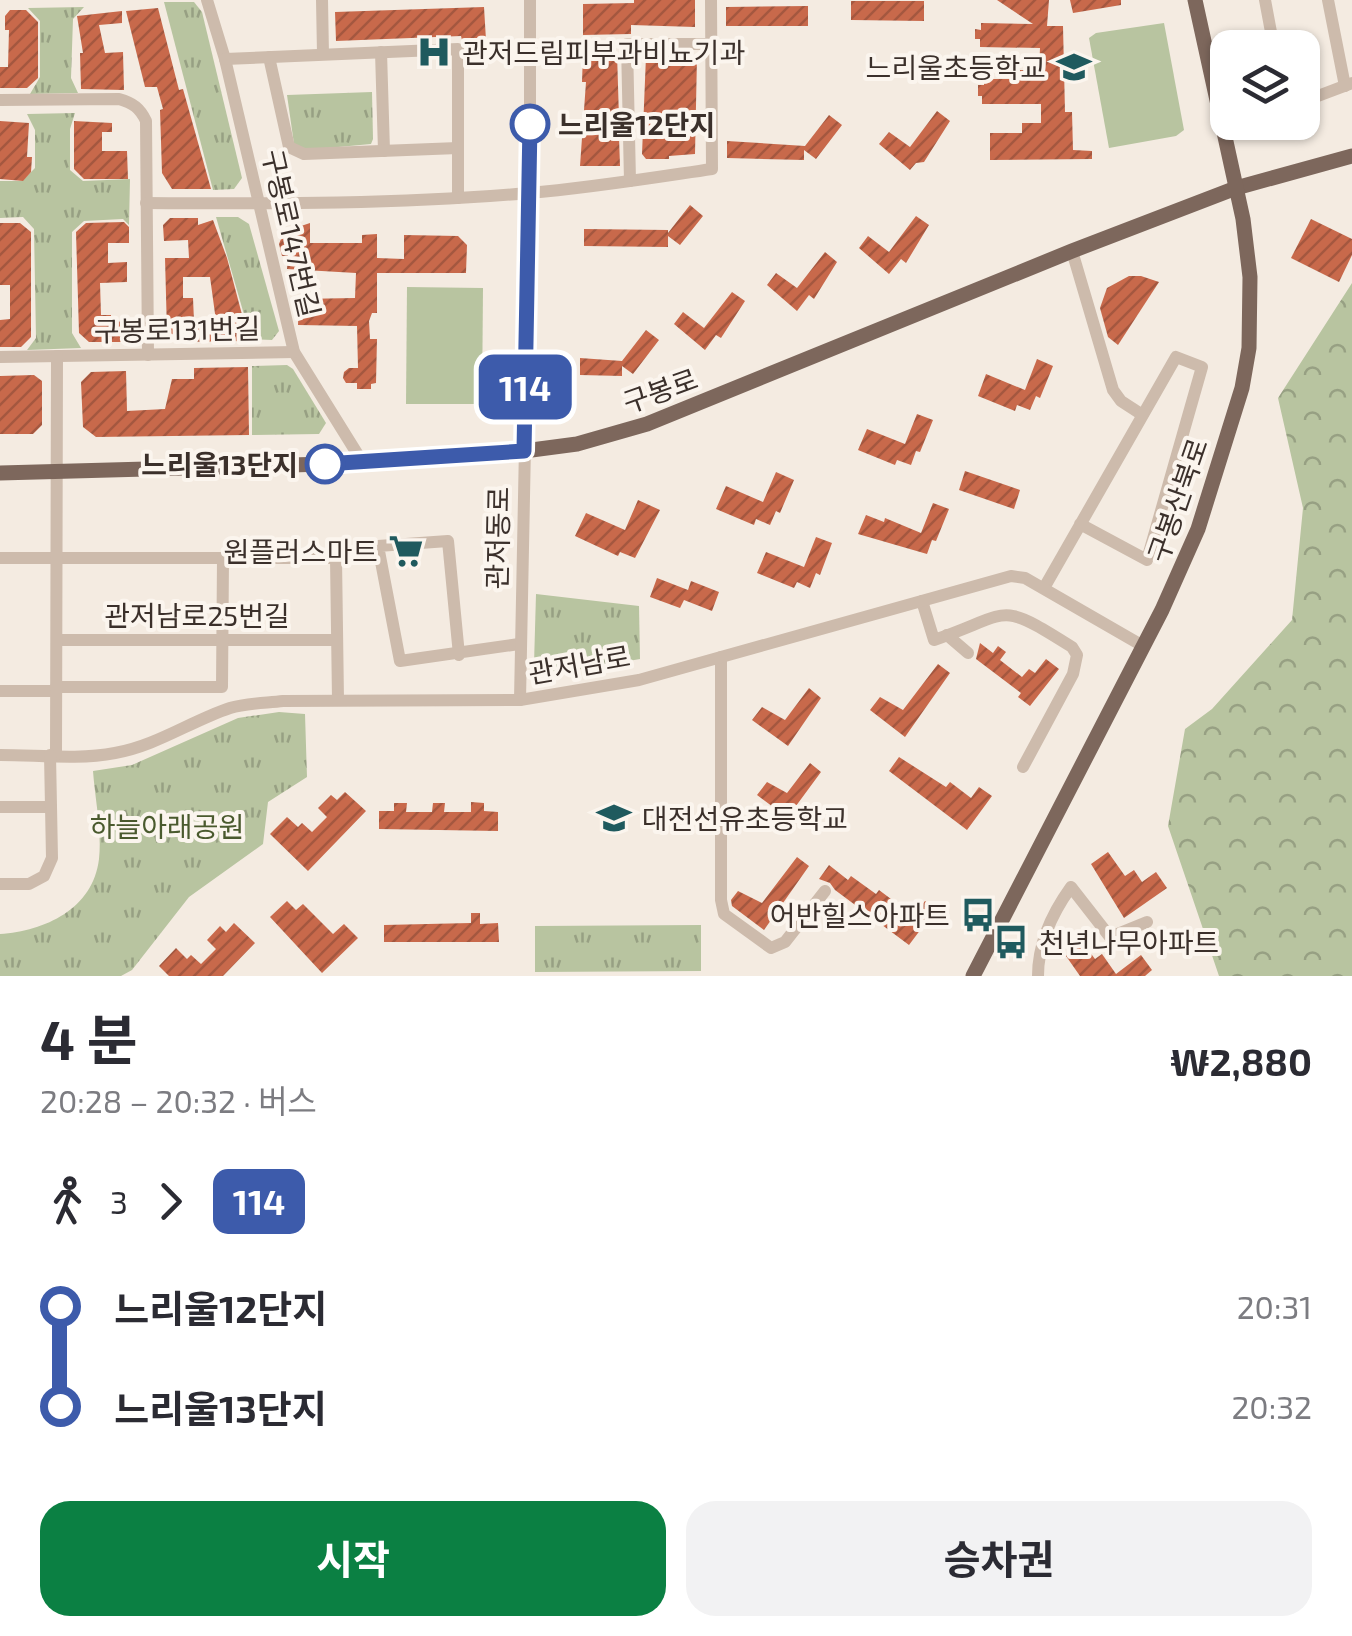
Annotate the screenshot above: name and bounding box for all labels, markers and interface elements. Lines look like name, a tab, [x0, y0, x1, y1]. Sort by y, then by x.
map controls	[1210, 30, 1320, 140]
button: layers	[1210, 30, 1320, 140]
hospital icon: 관저드림피부과비뇨기과	[415, 33, 453, 71]
place label: 관저드림피부과비뇨기과	[462, 35, 745, 69]
school or university icon: 느리울초등학교	[1055, 48, 1093, 86]
place label: 느리울초등학교	[866, 50, 1046, 84]
marker: 느리울12단지	[511, 105, 549, 143]
place label: 느리울12단지	[558, 107, 715, 141]
street label: 구봉로147번길	[256, 146, 328, 320]
street label: 구봉로131번길	[93, 311, 261, 347]
line badge: 114	[468, 354, 582, 420]
street label: 구봉로	[618, 361, 702, 419]
text: 114	[499, 366, 551, 408]
street label: 구봉산북로	[1140, 434, 1214, 566]
marker: 느리울13단지	[306, 445, 344, 483]
place label: 느리울13단지	[141, 447, 298, 481]
street label: 관저동로	[479, 486, 515, 590]
supermarket icon: 원플러스마트	[387, 532, 425, 570]
place label: 원플러스마트	[223, 534, 378, 568]
street label: 관저남로25번길	[104, 598, 290, 632]
street label: 관저남로	[525, 638, 633, 690]
school or university icon: 대전선유초등학교	[595, 799, 633, 837]
place label: 대전선유초등학교	[642, 801, 848, 835]
park label: 하늘아래공원	[90, 809, 244, 843]
bus stop icon: 어반힐스아파트	[959, 896, 997, 934]
place label: 어반힐스아파트	[770, 898, 950, 932]
bus stop icon: 천년나무아파트	[992, 923, 1030, 961]
place label: 천년나무아파트	[1039, 925, 1219, 959]
text: 4 분	[40, 1005, 138, 1071]
text: ₩2,880	[1170, 1038, 1312, 1084]
text: 20:28 – 20:32 · 버스	[40, 1081, 317, 1119]
icon: walk	[40, 1174, 95, 1229]
icon: forward	[143, 1174, 198, 1229]
text: 114	[233, 1180, 285, 1222]
text: 3	[110, 1182, 128, 1220]
text: 느리울12단지	[114, 1285, 327, 1331]
text: 20:31	[1237, 1287, 1312, 1325]
text: 느리울13단지	[114, 1385, 327, 1431]
text: 20:32	[1231, 1387, 1312, 1425]
button: 시작	[40, 1501, 666, 1616]
button: 승차권	[686, 1501, 1312, 1616]

